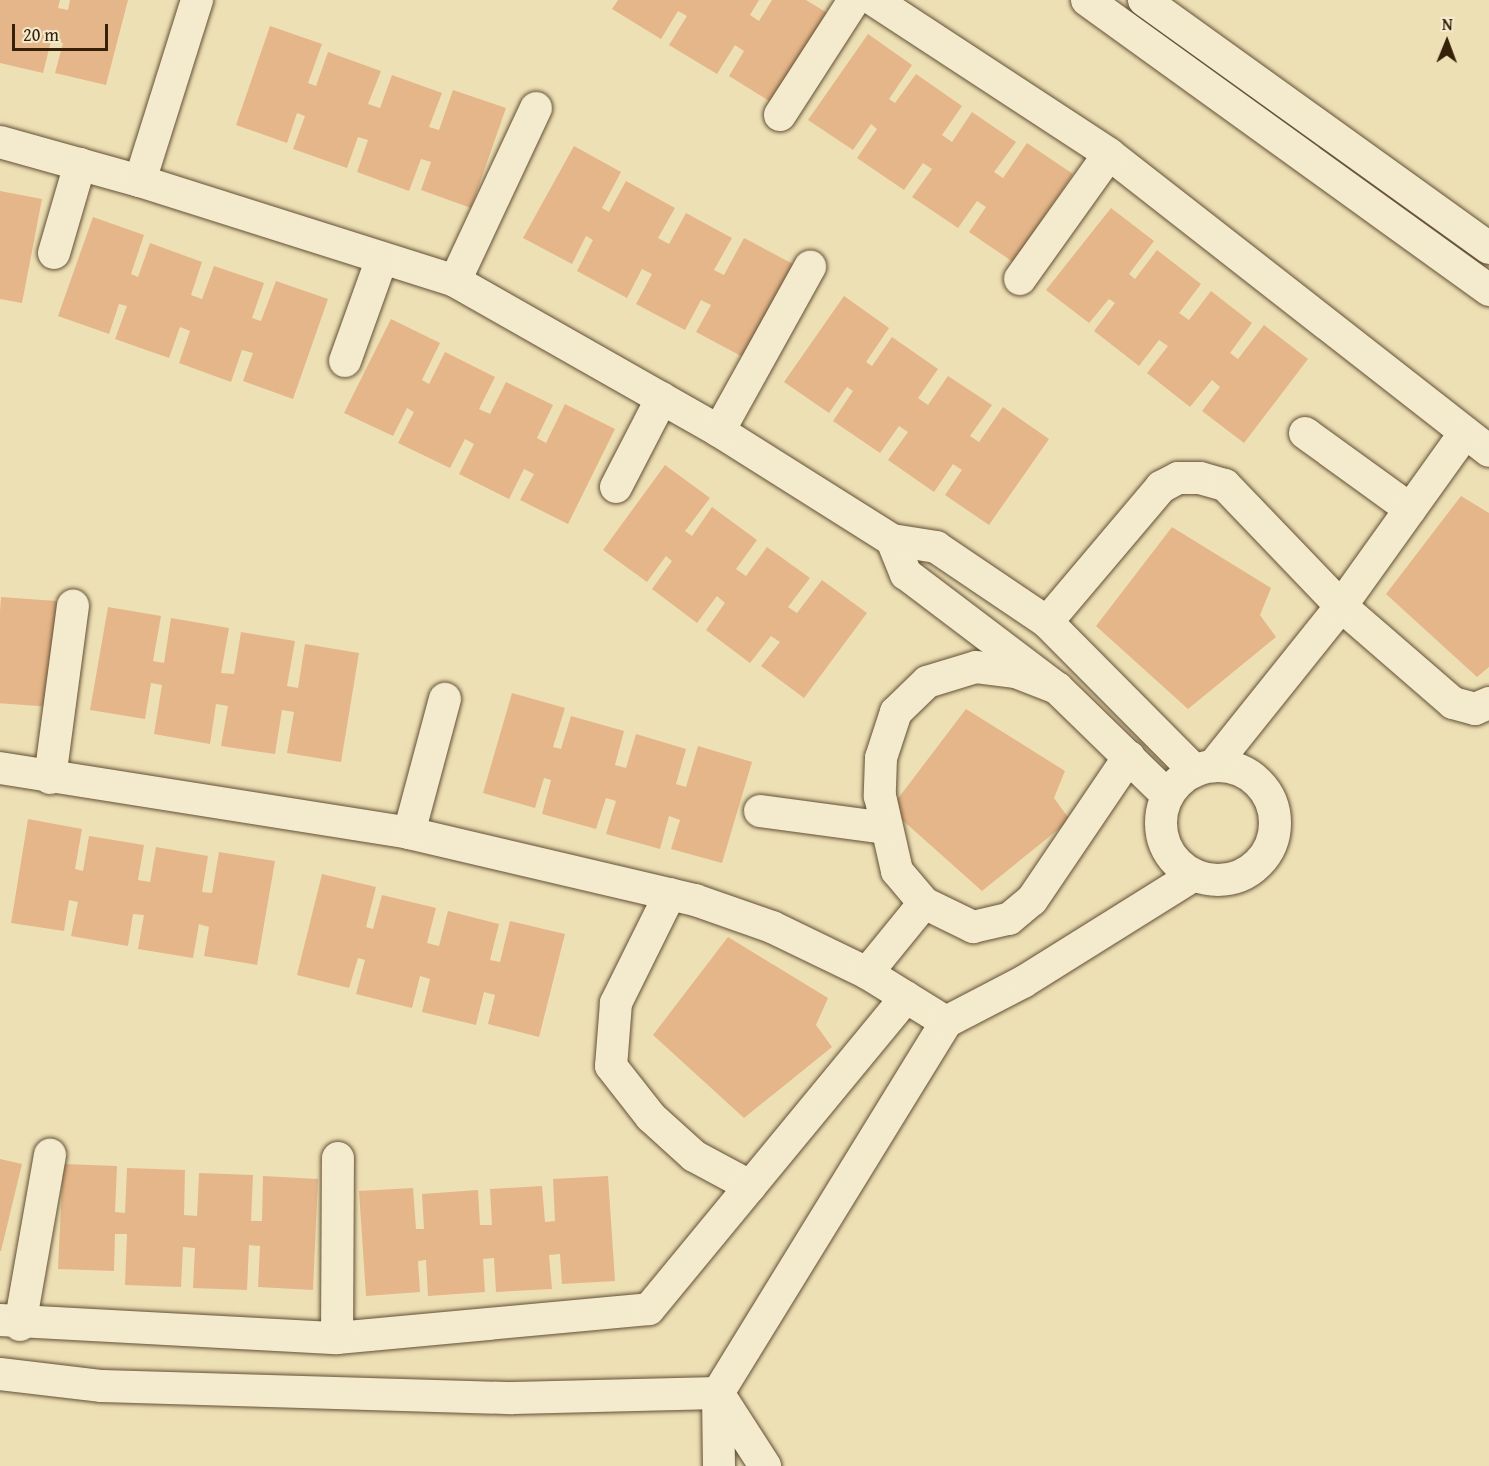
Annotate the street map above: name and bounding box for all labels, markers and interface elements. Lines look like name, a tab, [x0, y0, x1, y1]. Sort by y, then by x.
scale bar	[15, 12, 111, 50]
north arrow	[1417, 12, 1477, 72]
text: N	[1442, 12, 1453, 36]
text: 20 m	[23, 21, 59, 48]

